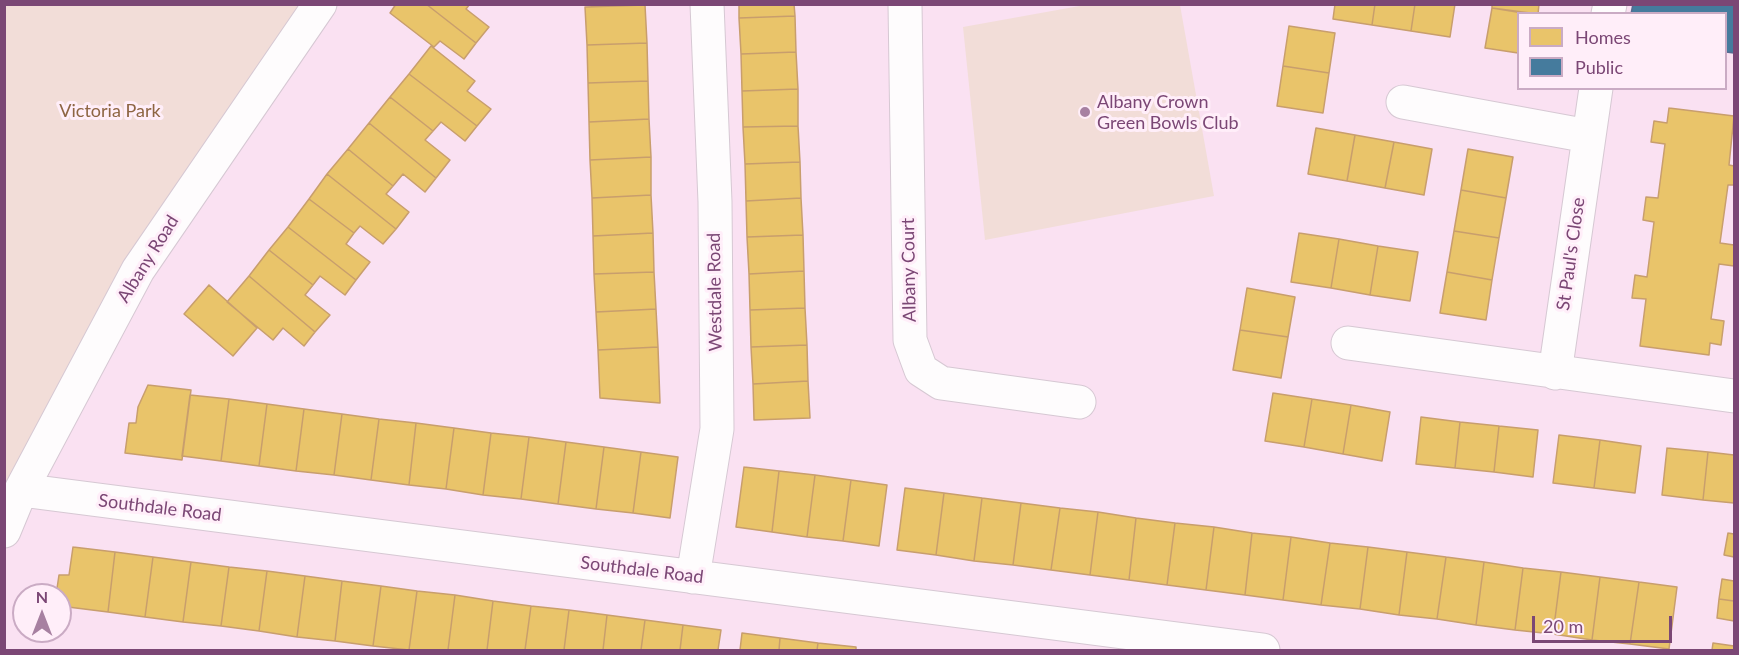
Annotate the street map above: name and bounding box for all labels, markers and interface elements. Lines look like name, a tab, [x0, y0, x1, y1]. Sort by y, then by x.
legend	[1517, 12, 1727, 90]
text: Homes	[1575, 26, 1631, 48]
text: Public	[1575, 56, 1623, 78]
place label: Albany Crown Green Bowls Club	[1097, 91, 1239, 134]
park label: Victoria Park	[59, 100, 161, 122]
marker: Albany Crown Green Bowls Club	[1078, 105, 1092, 119]
street label: St Paul's Close	[1552, 196, 1590, 312]
street label: Albany Road	[113, 211, 183, 307]
street label: Albany Court	[897, 218, 921, 322]
street label: Westdale Road	[703, 232, 727, 352]
street label: Southdale Road	[97, 490, 223, 526]
street label: Southdale Road	[579, 552, 705, 588]
north arrow	[12, 583, 72, 643]
text: N	[36, 587, 48, 606]
scale bar	[1535, 604, 1674, 642]
text: 20 m	[1543, 615, 1583, 637]

